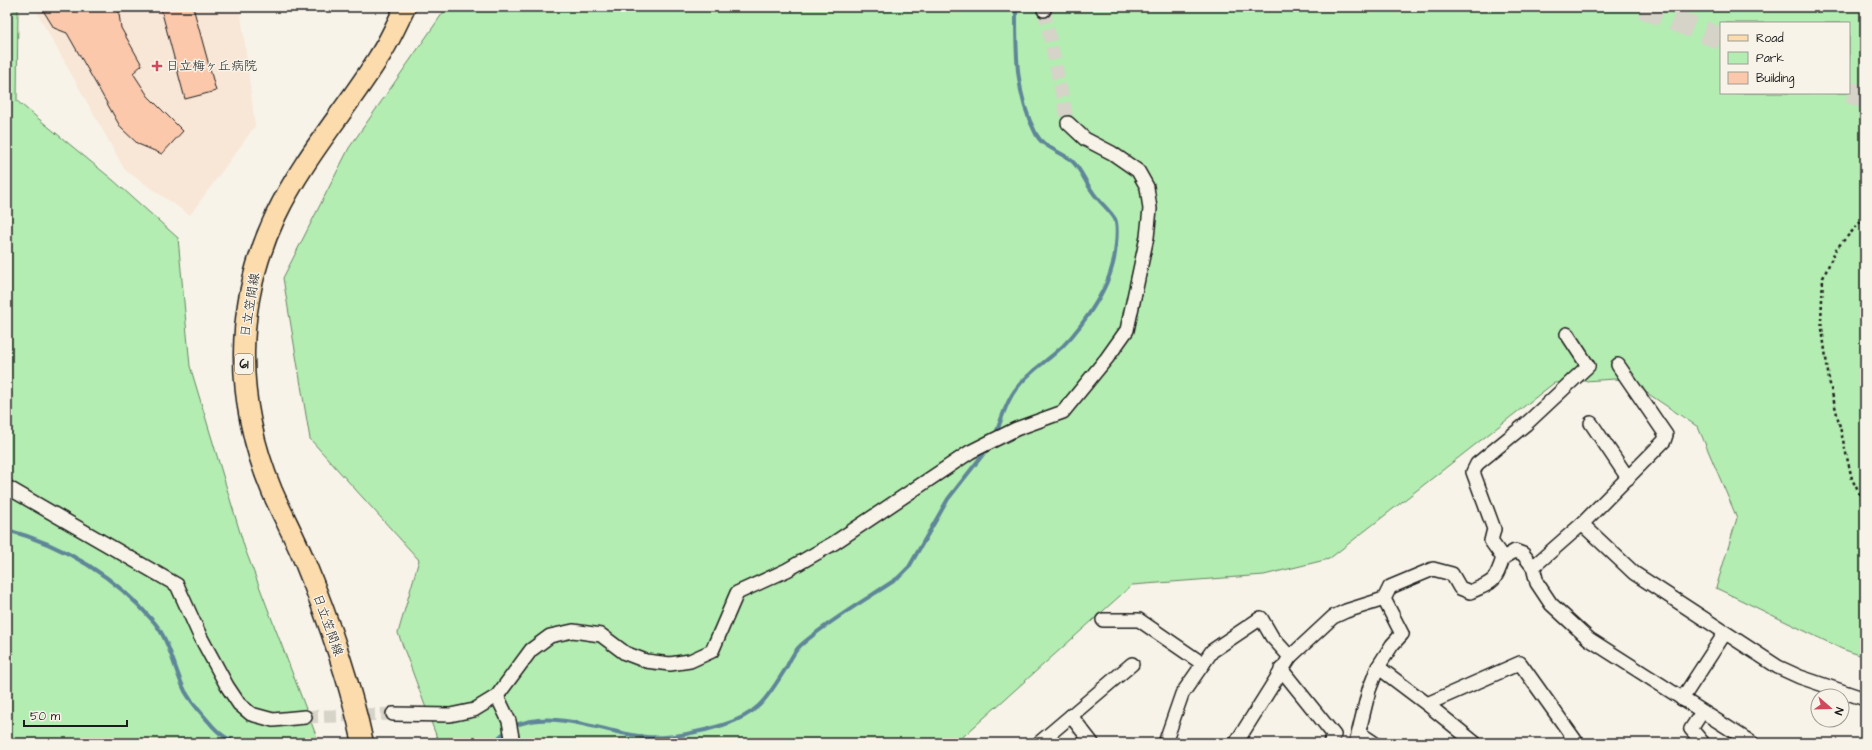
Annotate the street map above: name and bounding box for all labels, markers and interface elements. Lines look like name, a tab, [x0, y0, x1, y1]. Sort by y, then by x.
legend	[1720, 22, 1850, 94]
text: Road	[1756, 30, 1784, 47]
text: Park	[1756, 50, 1784, 67]
place label: 日立梅ヶ丘病院	[166, 57, 257, 75]
marker: 日立梅ヶ丘病院	[151, 60, 163, 72]
text: Building	[1756, 70, 1794, 88]
street label: 日立笠間線	[236, 271, 264, 339]
road number: 61	[235, 354, 253, 374]
street label: 日立笠間線	[308, 591, 348, 660]
north arrow	[1810, 688, 1850, 728]
scale bar	[24, 702, 127, 728]
text: N	[1831, 705, 1847, 717]
text: 50 m	[30, 708, 61, 725]

